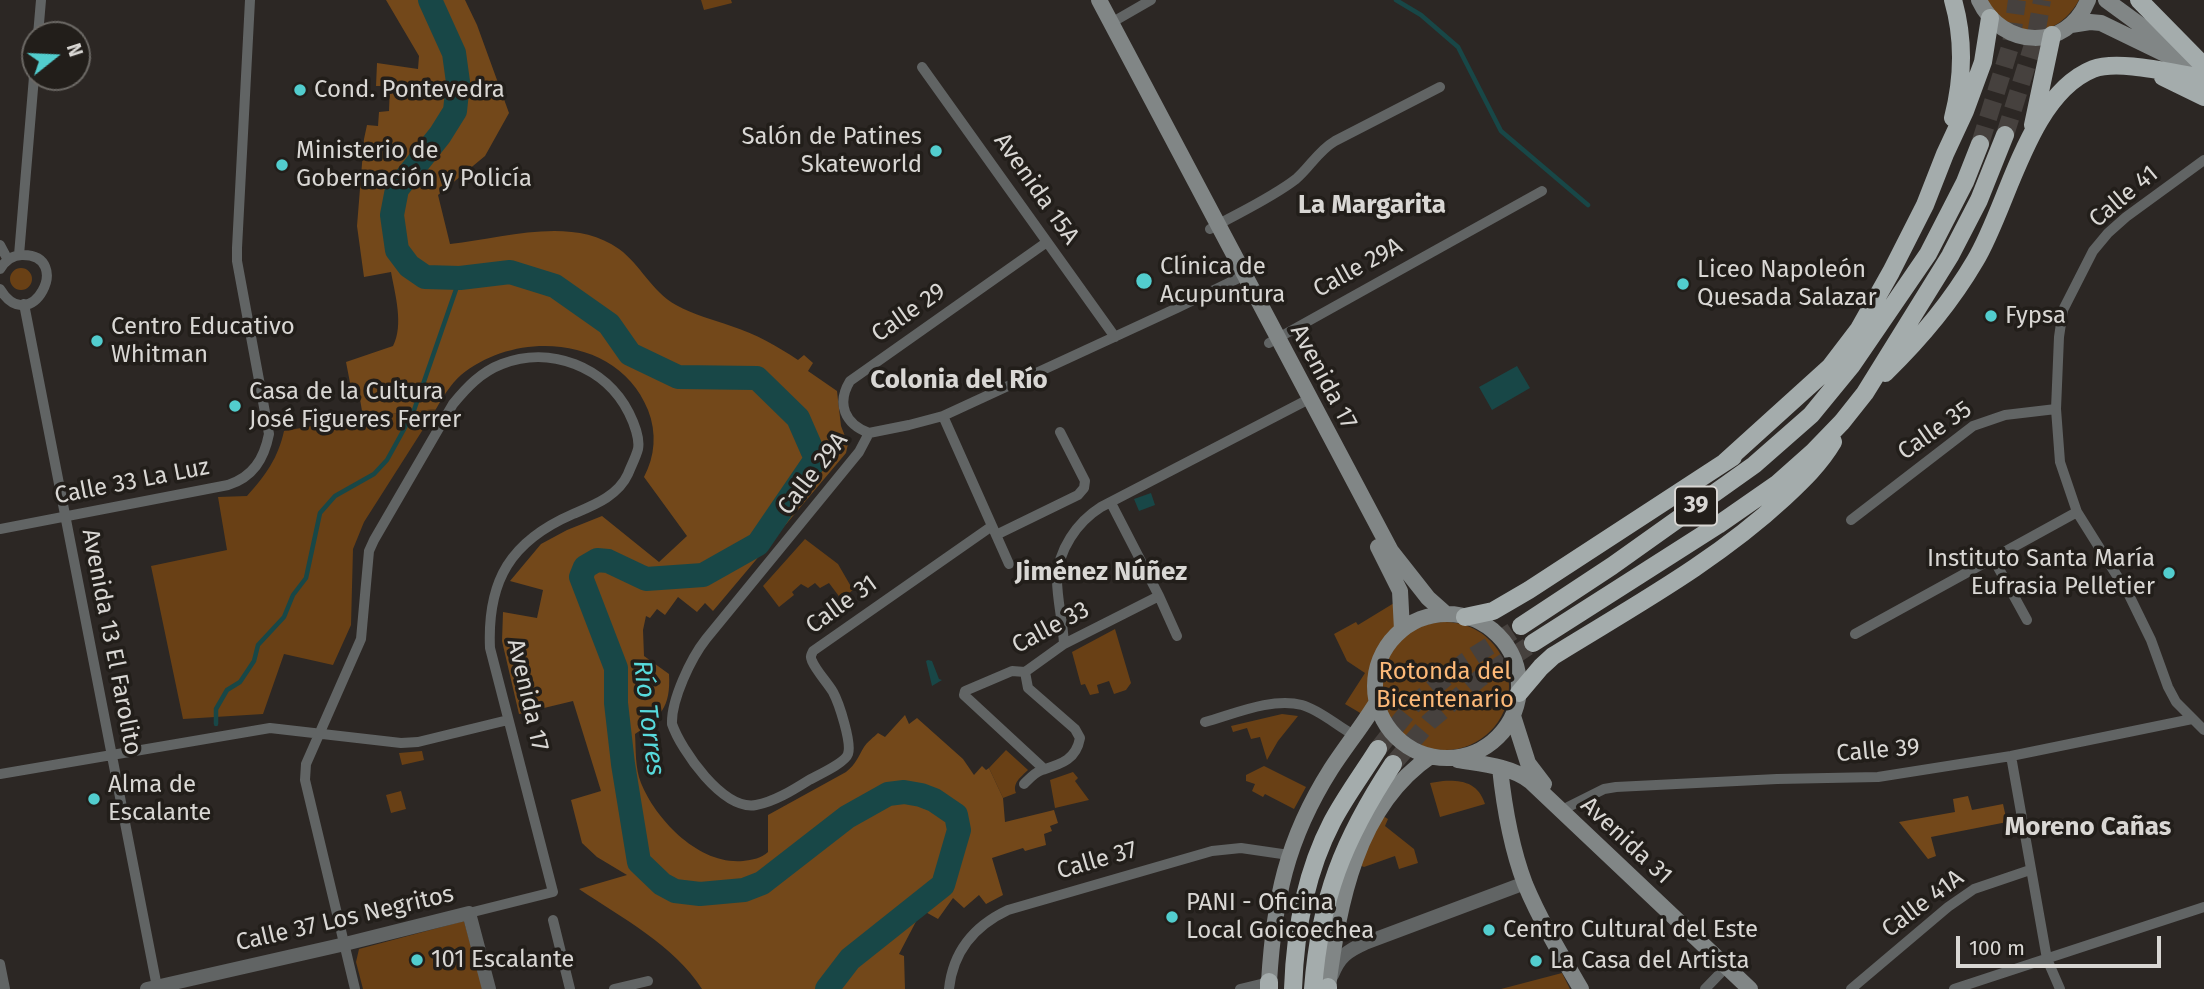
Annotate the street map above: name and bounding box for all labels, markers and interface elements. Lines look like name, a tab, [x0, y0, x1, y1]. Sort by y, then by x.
north arrow	[21, 21, 91, 91]
text: N	[62, 40, 87, 60]
place label: Cond. Pontevedra	[314, 76, 505, 104]
marker: Cond. Pontevedra	[292, 82, 308, 98]
place label: Salón de Patines Skateworld	[741, 123, 922, 179]
street label: Avenida 15A	[987, 128, 1085, 250]
place label: Ministerio de Gobernación y Policía	[296, 137, 532, 193]
marker: Salón de Patines Skateworld	[928, 143, 944, 159]
marker: Ministerio de Gobernación y Policía	[274, 157, 290, 173]
street label: Calle 41	[2084, 160, 2164, 234]
district label: La Margarita	[1298, 190, 1446, 222]
street label: Calle 29A	[1309, 232, 1407, 304]
place label: Clínica de Acupuntura	[1160, 253, 1285, 309]
place label: Liceo Napoleón Quesada Salazar	[1697, 256, 1877, 312]
marker: Clínica de Acupuntura	[1134, 271, 1154, 291]
marker: Liceo Napoleón Quesada Salazar	[1675, 276, 1691, 292]
street label: Calle 29	[866, 277, 952, 349]
place label: Fypsa	[2005, 302, 2066, 330]
marker: Fypsa	[1983, 308, 1999, 324]
place label: Centro Educativo Whitman	[111, 313, 295, 369]
street label: Avenida 17	[1283, 320, 1363, 434]
marker: Centro Educativo Whitman	[89, 333, 105, 349]
district label: Colonia del Río	[870, 365, 1048, 397]
place label: Casa de la Cultura José Figueres Ferrer	[249, 378, 461, 434]
street label: Calle 35	[1893, 395, 1977, 467]
marker: Casa de la Cultura José Figueres Ferrer	[227, 398, 243, 414]
street label: Calle 29A	[772, 427, 854, 521]
street label: Calle 33 La Luz	[52, 453, 212, 511]
road number: 39	[1675, 486, 1717, 526]
street label: Avenida 13 El Farolito	[75, 526, 147, 758]
place label: Instituto Santa María Eufrasia Pelletier	[1927, 545, 2155, 601]
district label: Jiménez Núñez	[1015, 557, 1187, 589]
marker: Instituto Santa María Eufrasia Pelletier	[2161, 565, 2177, 581]
street label: Calle 31	[801, 569, 883, 641]
street label: Calle 33	[1007, 596, 1095, 660]
street label: Avenida 17	[500, 636, 554, 754]
park label: Rotonda del Bicentenario	[1376, 658, 1514, 714]
water label: Río Torres	[625, 659, 671, 777]
street label: Calle 39	[1835, 733, 1921, 769]
place label: Alma de Escalante	[108, 771, 211, 827]
marker: Alma de Escalante	[86, 791, 102, 807]
street label: Avenida 31	[1574, 791, 1678, 891]
district label: Moreno Cañas	[2005, 812, 2171, 844]
street label: Calle 37	[1054, 836, 1140, 886]
street label: Calle 41A	[1876, 864, 1970, 944]
street label: Calle 37 Los Negritos	[233, 880, 457, 958]
place label: PANI - Oficina Local Goicoechea	[1186, 889, 1374, 945]
marker: PANI - Oficina Local Goicoechea	[1164, 909, 1180, 925]
place label: Centro Cultural del Este	[1503, 916, 1758, 944]
marker: Centro Cultural del Este	[1481, 922, 1497, 938]
scale bar	[1959, 922, 2164, 966]
text: 100 m	[1969, 935, 2025, 961]
place label: 101 Escalante	[431, 946, 574, 974]
place label: La Casa del Artista	[1550, 947, 1750, 975]
marker: 101 Escalante	[409, 952, 425, 968]
marker: La Casa del Artista	[1528, 953, 1544, 969]

